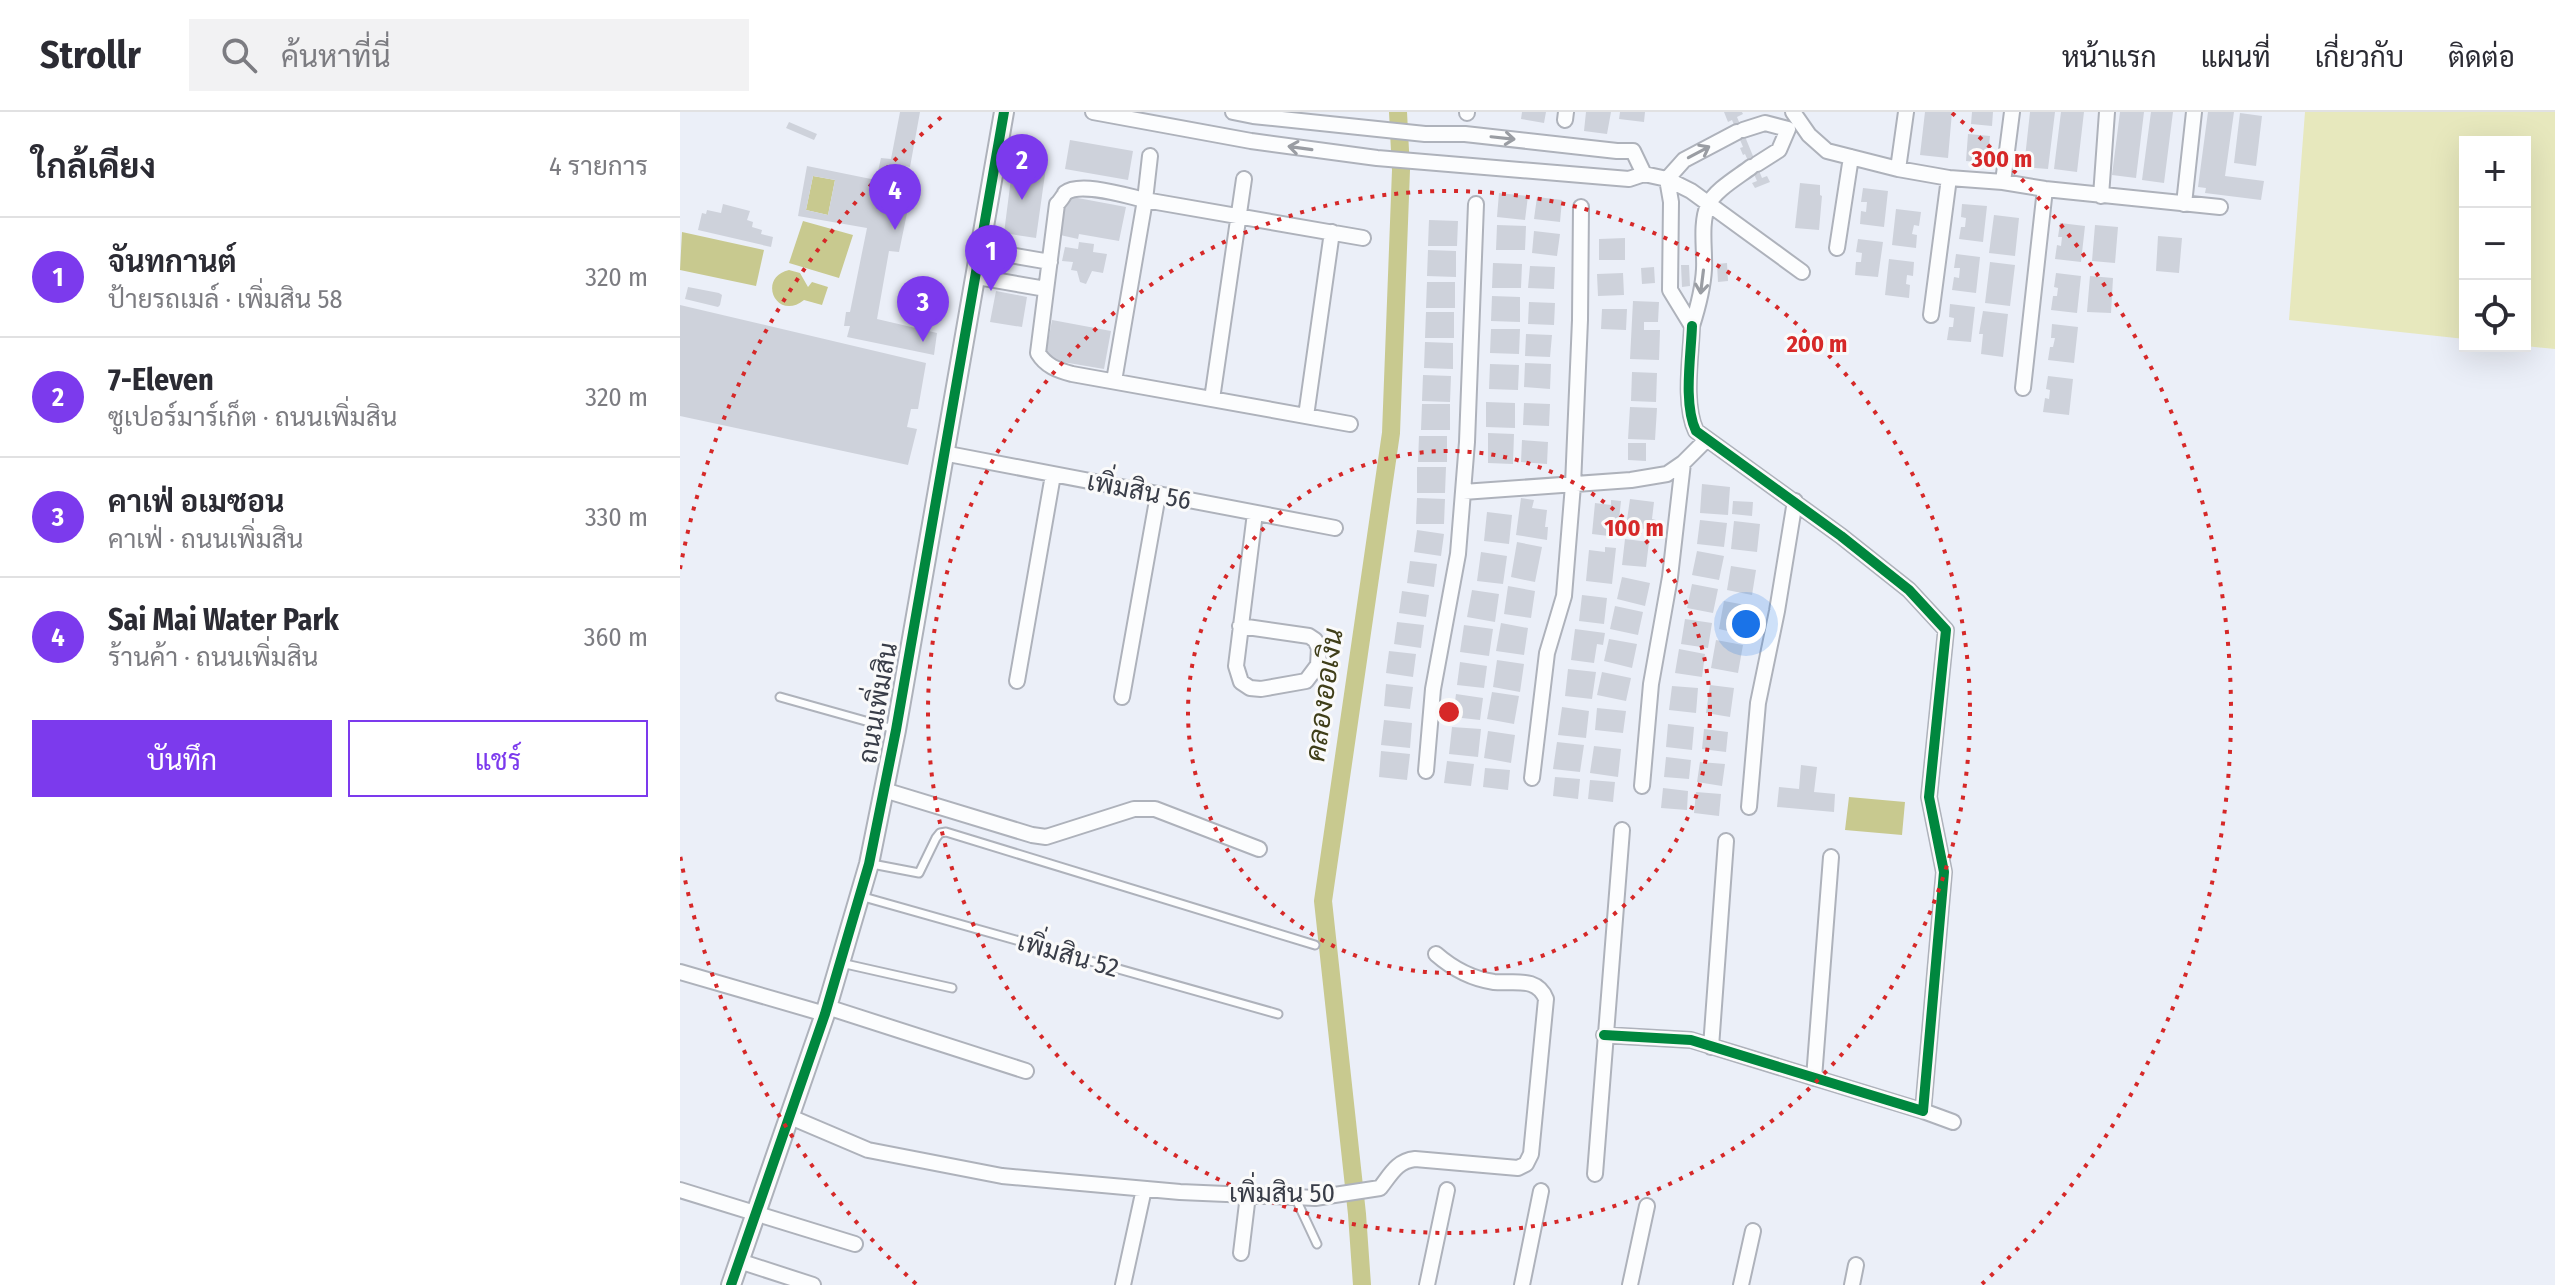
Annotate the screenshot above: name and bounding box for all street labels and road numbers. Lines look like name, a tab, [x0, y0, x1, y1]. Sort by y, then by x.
street label: เพิ่มสิน 56	[1084, 460, 1195, 516]
street label: ถนนเพิ่มสิน	[846, 639, 904, 766]
street label: เพิ่มสิน 52	[1014, 920, 1124, 984]
street label: เพิ่มสิน 50	[1229, 1172, 1335, 1209]

